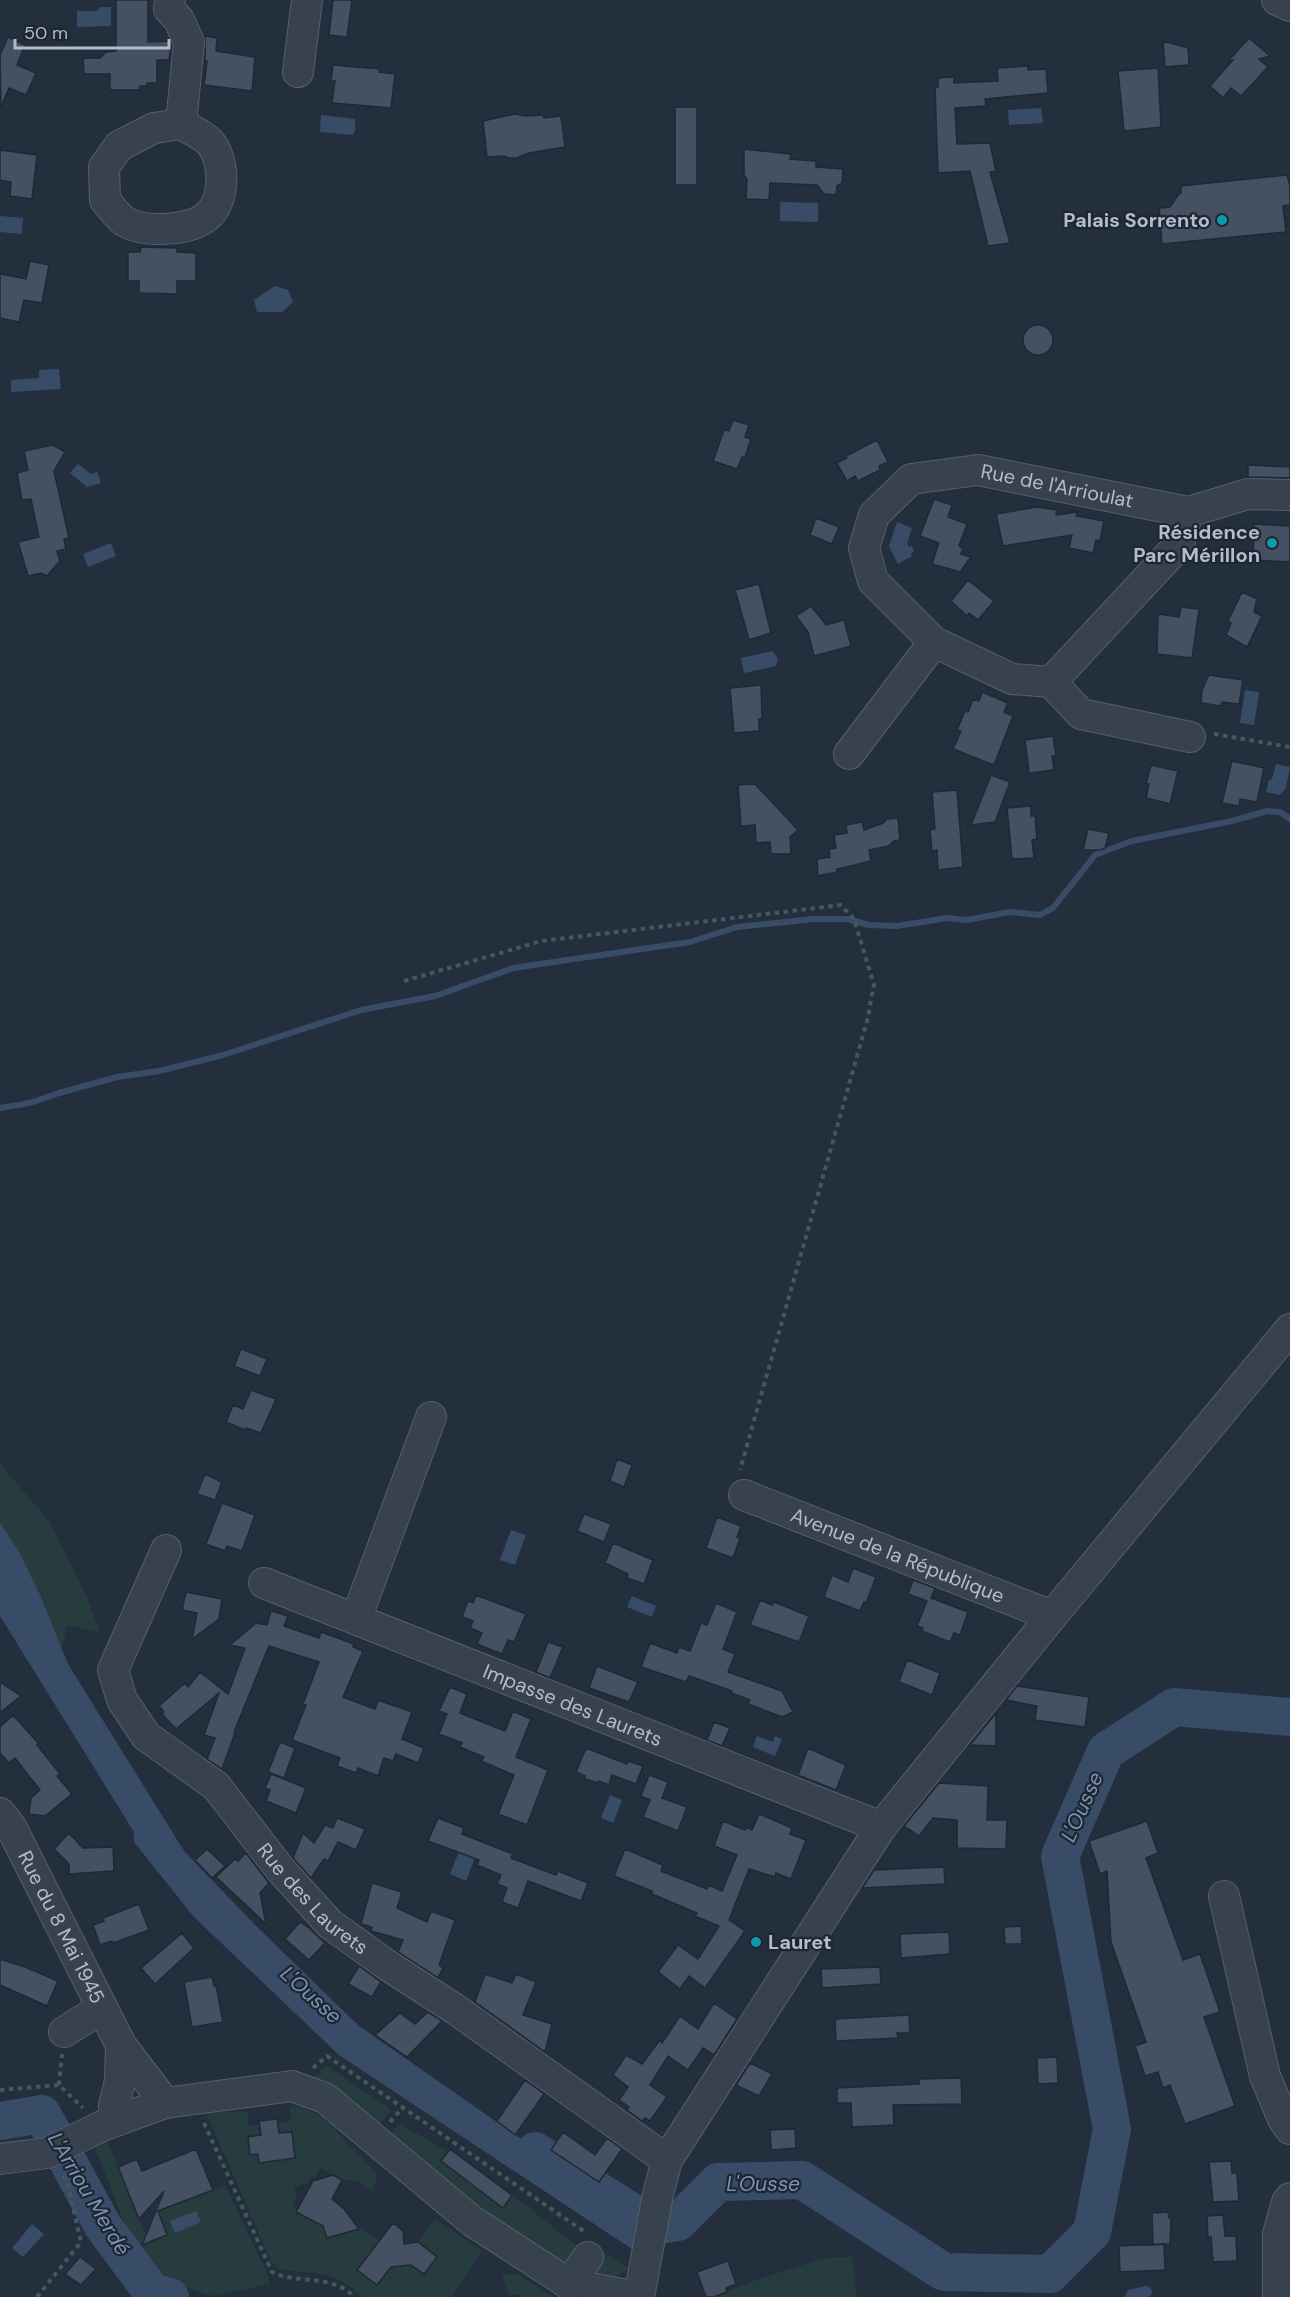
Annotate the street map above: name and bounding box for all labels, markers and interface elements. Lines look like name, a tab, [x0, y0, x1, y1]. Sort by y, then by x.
scale bar	[15, 12, 170, 50]
text: 50 m	[24, 21, 68, 45]
place label: Palais Sorrento	[1063, 207, 1210, 233]
marker: Palais Sorrento	[1215, 213, 1229, 227]
street label: Rue de l'Arrioulat	[979, 458, 1136, 514]
place label: Résidence Parc Mérillon	[1133, 519, 1260, 568]
marker: Résidence Parc Mérillon	[1265, 536, 1279, 550]
street label: Avenue de la République	[787, 1502, 1008, 1609]
street label: Impasse des Laurets	[479, 1658, 666, 1752]
water label: L'Ousse	[1054, 1768, 1110, 1846]
street label: Rue des Laurets	[252, 1838, 373, 1960]
street label: Rue du 8 Mai 1945	[12, 1846, 111, 2008]
place label: Lauret	[768, 1929, 832, 1955]
marker: Lauret	[749, 1935, 763, 1949]
water label: L'Ousse	[274, 1960, 348, 2030]
water label: L'Arriou Merdé	[41, 2127, 137, 2261]
water label: L'Ousse	[726, 2170, 800, 2198]

